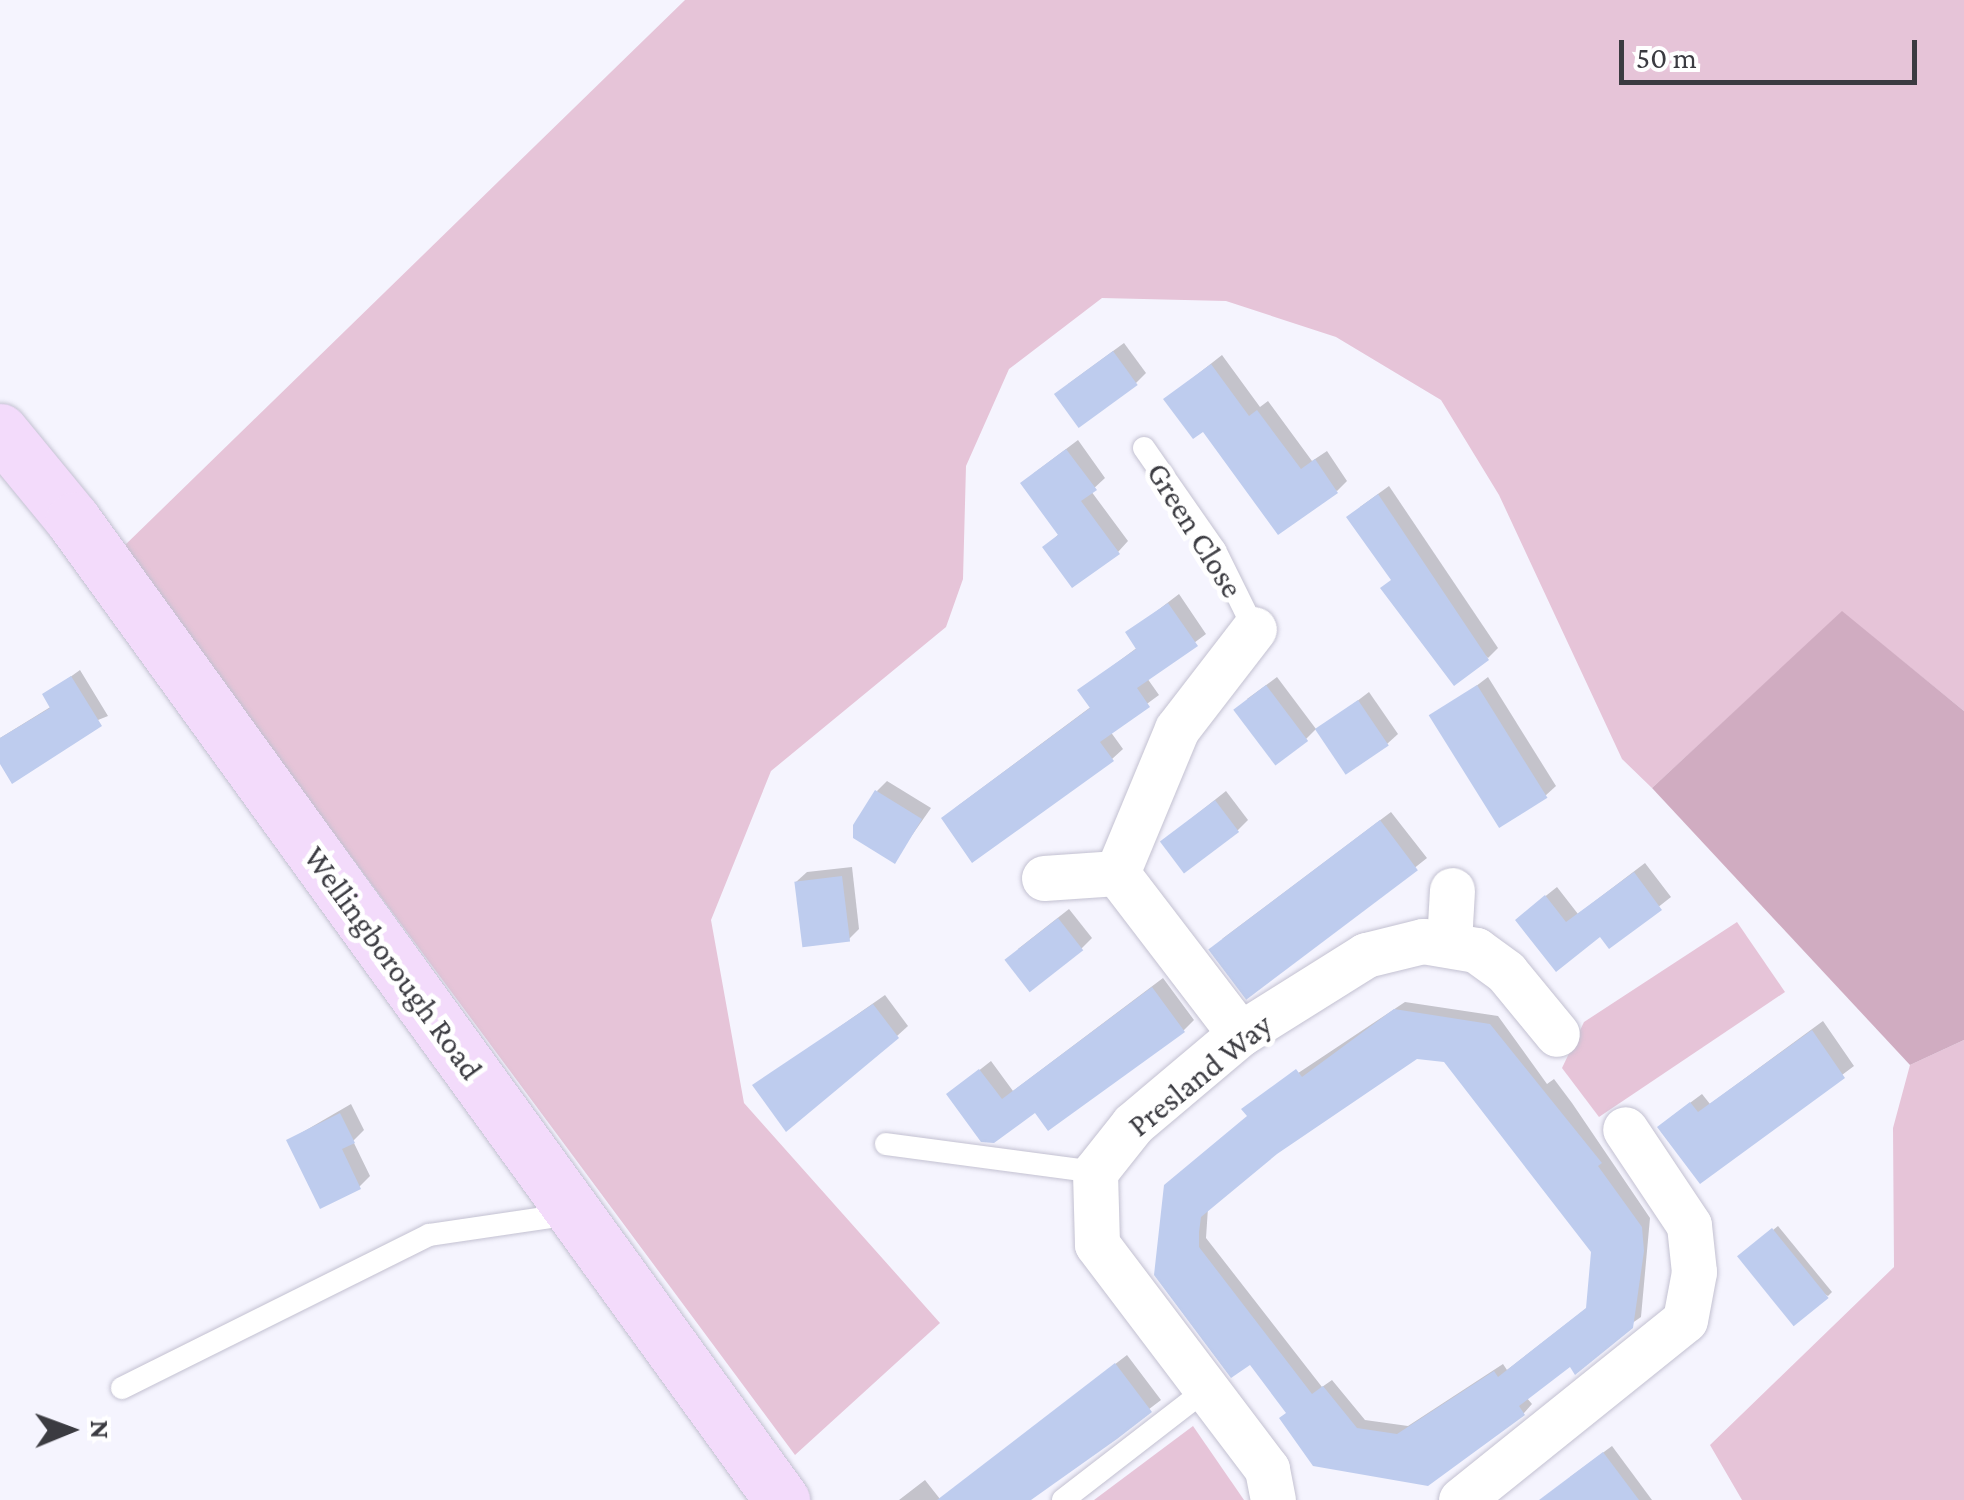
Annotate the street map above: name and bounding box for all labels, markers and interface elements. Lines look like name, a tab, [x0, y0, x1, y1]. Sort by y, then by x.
scale bar	[1624, 20, 1922, 82]
text: 50 m	[1636, 41, 1697, 74]
street label: Green Close	[1138, 455, 1252, 605]
street label: Wellingborough Road	[295, 839, 491, 1087]
street label: Presland Way	[1120, 1005, 1280, 1145]
north arrow	[20, 1380, 120, 1480]
text: N	[85, 1420, 116, 1439]

